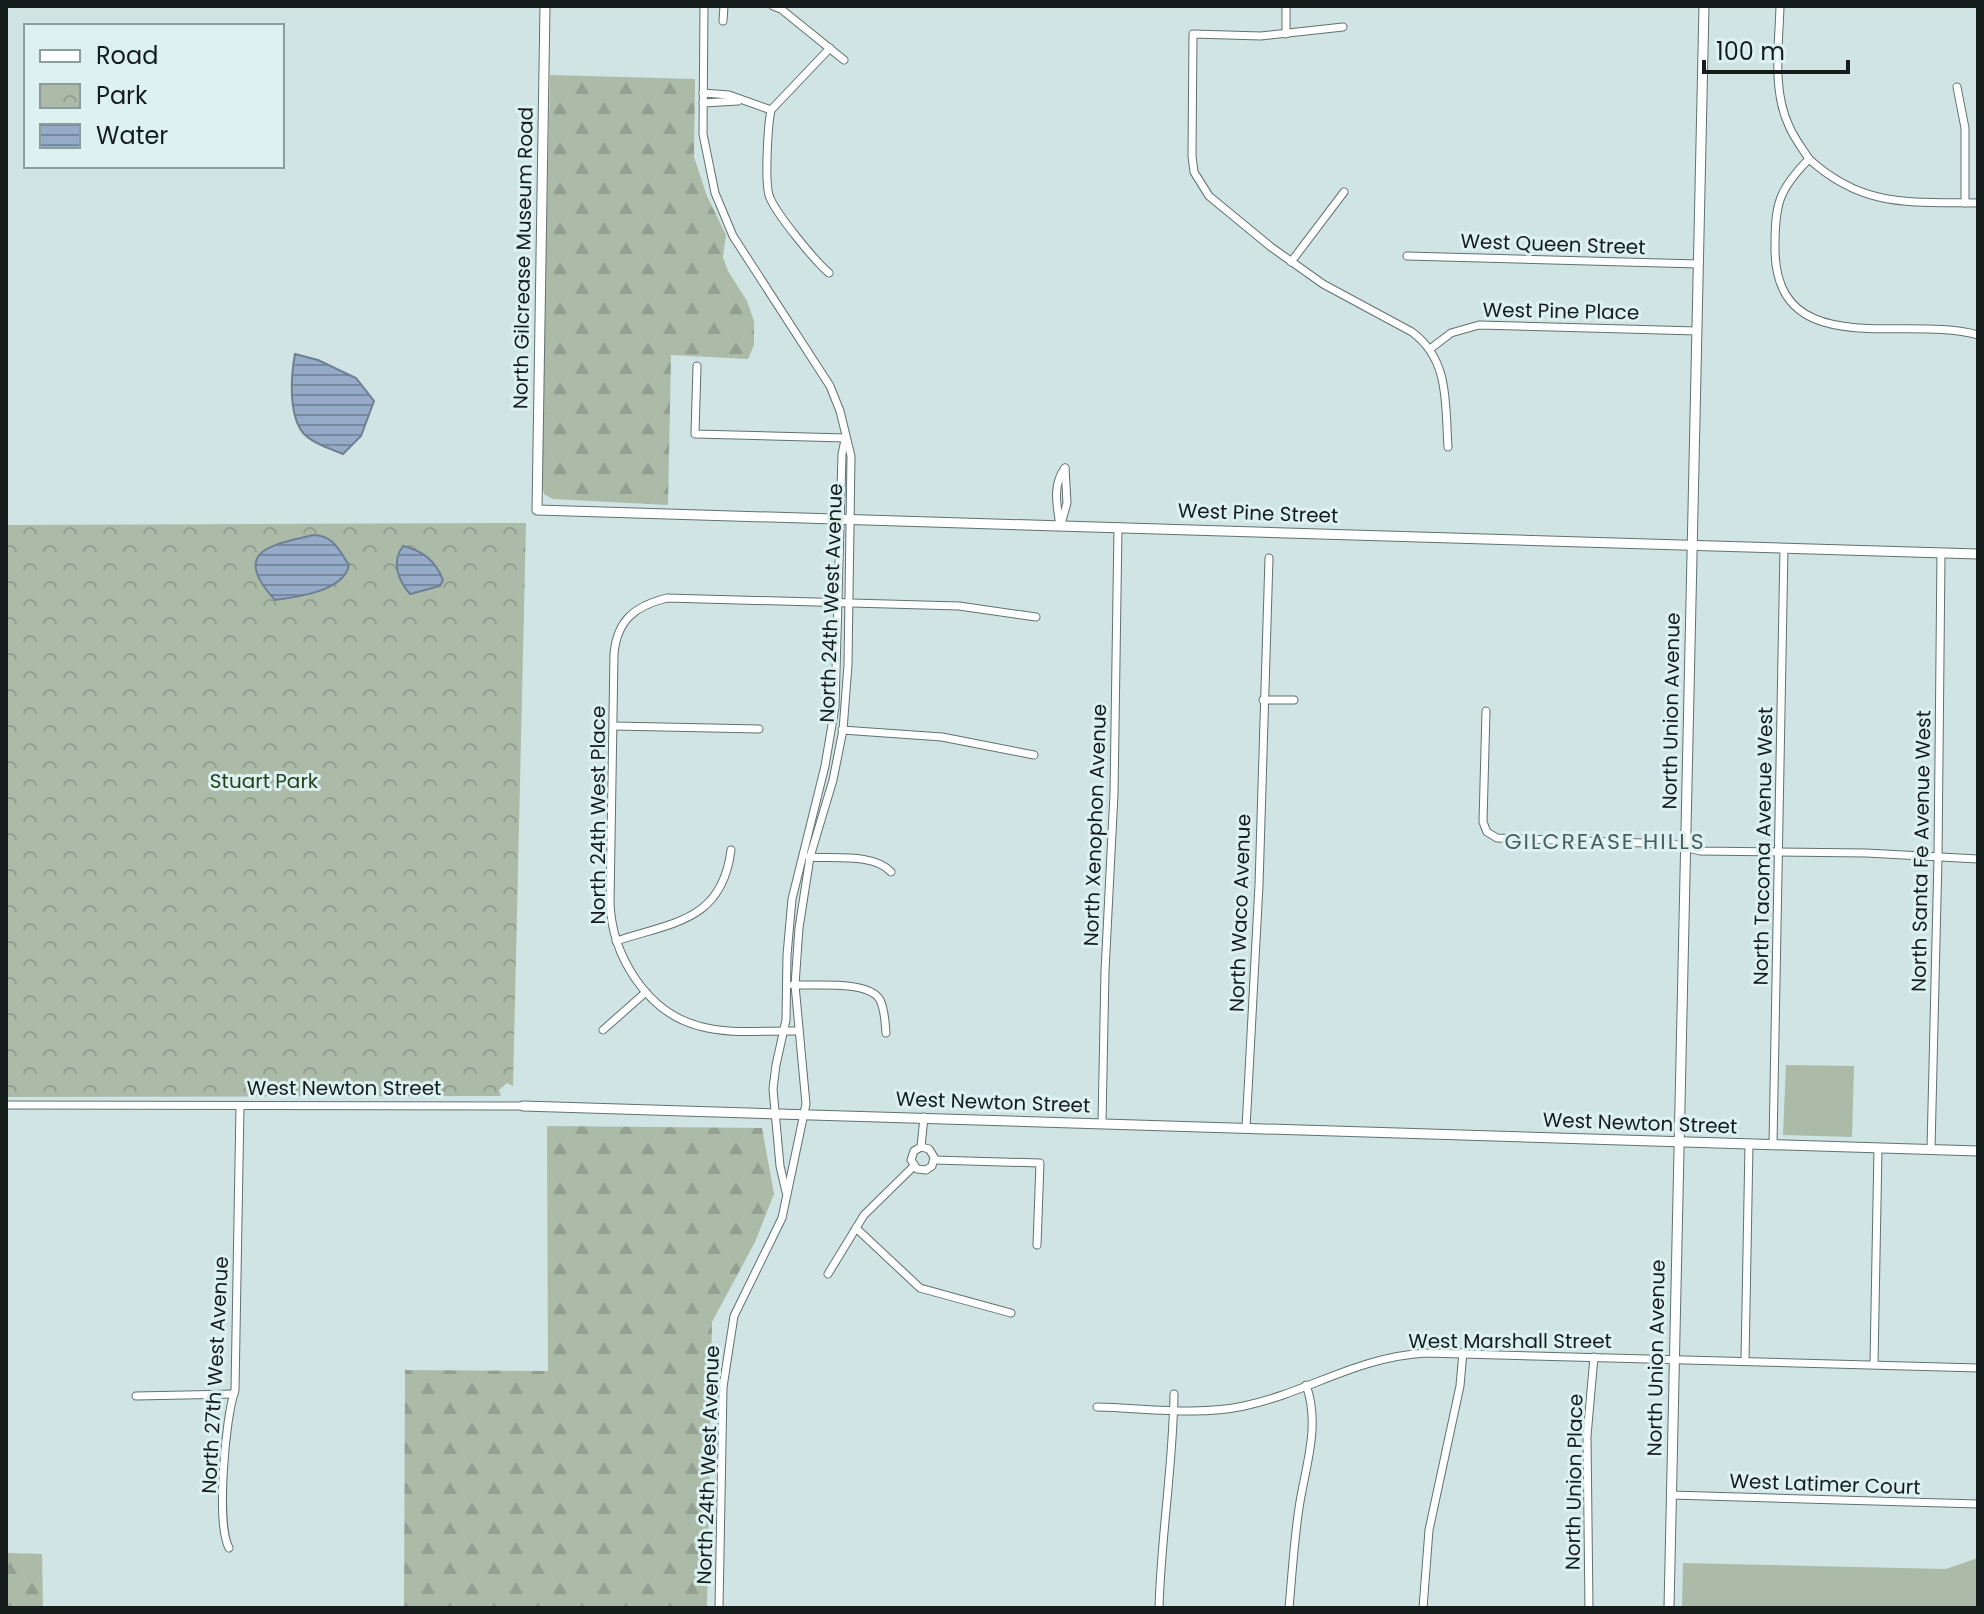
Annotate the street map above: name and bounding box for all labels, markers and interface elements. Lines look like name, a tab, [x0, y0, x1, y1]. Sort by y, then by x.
legend	[24, 24, 284, 168]
scale bar	[1704, 24, 1848, 74]
text: 100 m	[1716, 35, 1785, 68]
text: Road	[96, 39, 158, 72]
text: Park	[96, 79, 148, 112]
street label: North Gilcrease Museum Road	[506, 107, 540, 409]
text: Water	[96, 119, 168, 152]
street label: West Queen Street	[1460, 227, 1646, 261]
street label: West Pine Place	[1482, 296, 1640, 326]
street label: North 24th West Avenue	[813, 483, 849, 723]
street label: West Pine Street	[1177, 496, 1339, 530]
street label: North Union Avenue	[1655, 612, 1687, 810]
street label: North Xenophon Avenue	[1077, 703, 1113, 947]
street label: North 24th West Place	[584, 706, 612, 924]
street label: North Tacoma Avenue West	[1747, 706, 1779, 986]
street label: North Santa Fe Avenue West	[1905, 710, 1937, 992]
park label: Stuart Park	[210, 767, 319, 795]
street label: North Waco Avenue	[1223, 813, 1257, 1013]
district label: GILCREASE HILLS	[1504, 826, 1706, 857]
street label: West Newton Street	[247, 1074, 441, 1102]
street label: West Newton Street	[895, 1085, 1091, 1119]
street label: West Newton Street	[1542, 1106, 1738, 1140]
street label: North 27th West Avenue	[195, 1256, 235, 1494]
street label: North Union Avenue	[1640, 1259, 1672, 1457]
street label: West Marshall Street	[1408, 1327, 1612, 1355]
street label: North 24th West Avenue	[690, 1345, 726, 1585]
street label: North Union Place	[1558, 1394, 1590, 1570]
street label: West Latimer Court	[1729, 1467, 1921, 1501]

